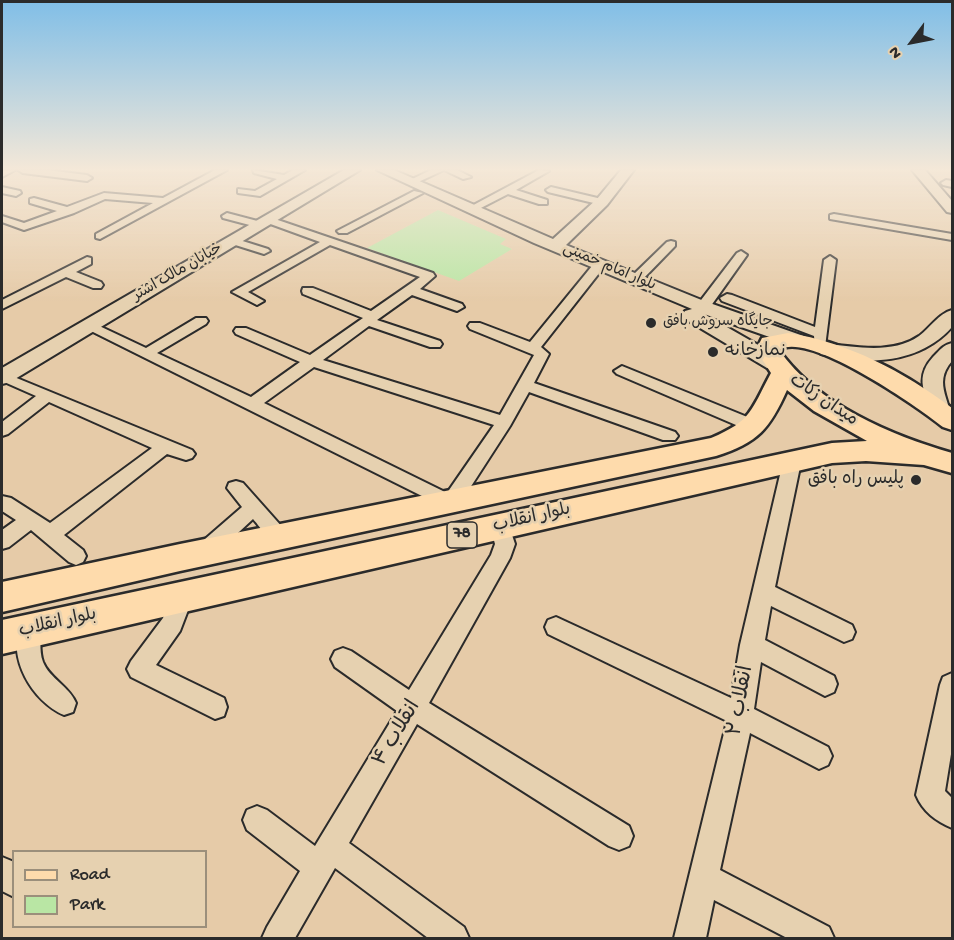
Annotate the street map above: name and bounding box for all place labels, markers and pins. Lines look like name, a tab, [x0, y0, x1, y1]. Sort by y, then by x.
place label: جایگاه سروش بافق	[663, 314, 773, 332]
marker: جایگاه سروش بافق	[644, 316, 658, 330]
place label: نمازخانه	[725, 341, 786, 363]
marker: نمازخانه	[706, 345, 720, 359]
place label: پلیس راه بافق	[808, 469, 904, 491]
marker: پلیس راه بافق	[909, 473, 923, 487]

